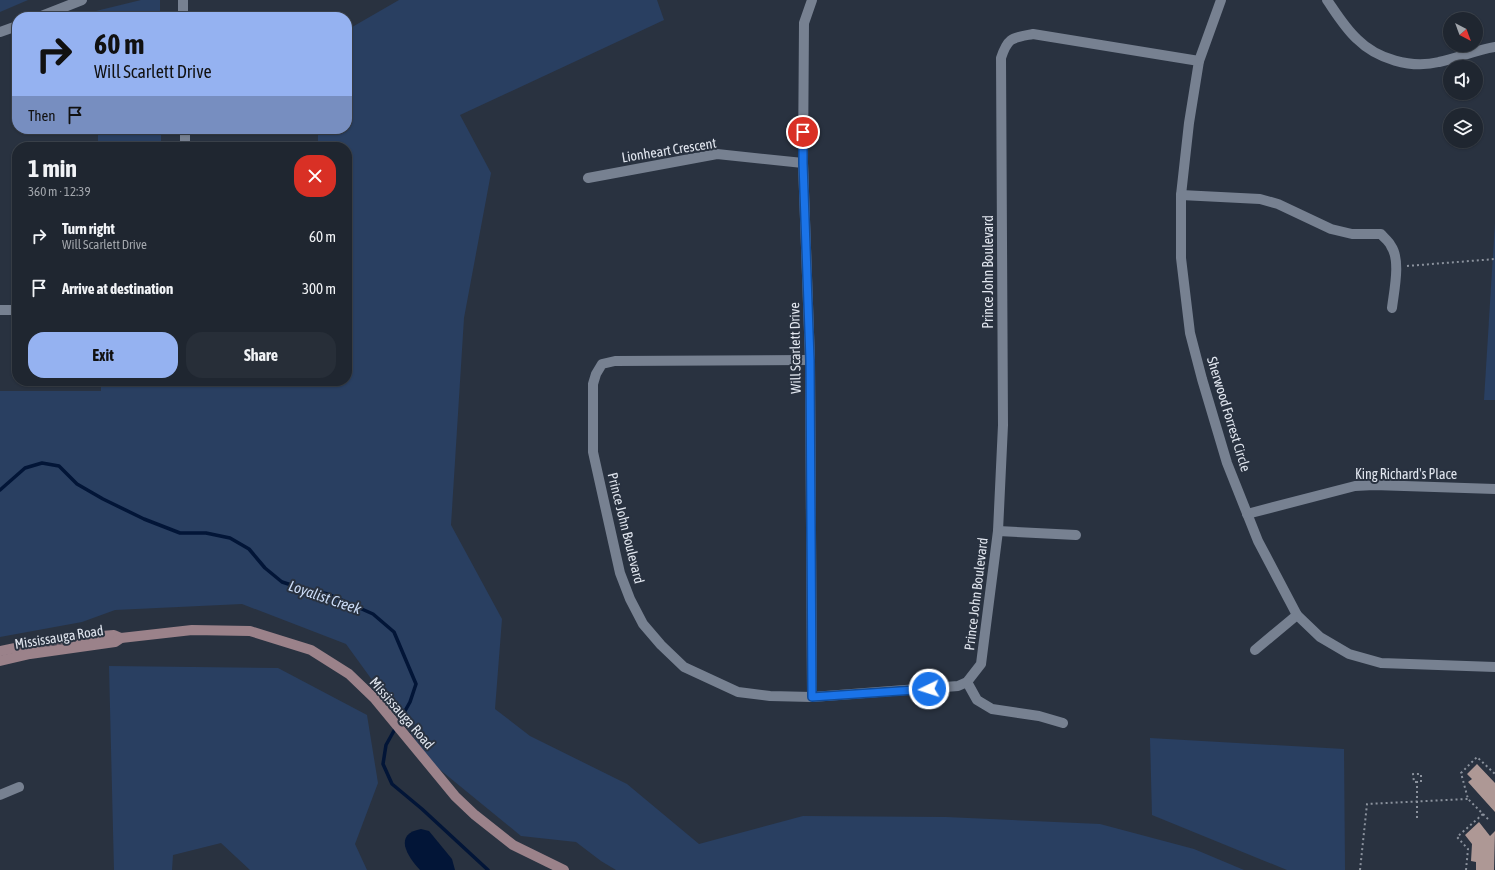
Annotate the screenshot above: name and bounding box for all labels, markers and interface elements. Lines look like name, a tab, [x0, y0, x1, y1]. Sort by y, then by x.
north arrow	[1443, 12, 1483, 52]
map controls	[1443, 12, 1483, 148]
icon: right	[28, 28, 80, 80]
text: 60 m	[94, 28, 144, 60]
button: sound	[1443, 60, 1483, 100]
text: Will Scarlett Drive	[94, 61, 212, 82]
icon: arrive	[64, 104, 86, 126]
text: Then	[28, 107, 56, 124]
button: layers	[1443, 108, 1483, 148]
pin	[786, 115, 820, 149]
icon: arrive	[792, 121, 814, 143]
street label: Lionheart Crescent	[620, 135, 718, 165]
text: 1 min	[28, 155, 77, 182]
button: close	[294, 155, 336, 197]
text: 360 m · 12:39	[28, 184, 91, 199]
street label: Prince John Boulevard	[980, 215, 996, 329]
text: Turn right	[62, 220, 115, 237]
icon: right	[28, 225, 50, 247]
text: 60 m	[309, 228, 336, 245]
text: Will Scarlett Drive	[62, 237, 147, 252]
icon: arrive	[28, 277, 50, 299]
text: Arrive at destination	[62, 280, 173, 297]
text: 300 m	[302, 280, 336, 297]
street label: Will Scarlett Drive	[786, 302, 804, 394]
button: Exit	[28, 332, 178, 378]
button: Share	[186, 332, 336, 378]
street label: Sherwood Forrest Circle	[1204, 355, 1254, 473]
street label: King Richard's Place	[1355, 466, 1457, 482]
street label: Prince John Boulevard	[604, 471, 648, 585]
street label: Prince John Boulevard	[961, 537, 991, 651]
water label: Loyalist Creek	[287, 577, 364, 617]
street label: Mississauga Road	[13, 622, 105, 652]
position arrow	[908, 668, 950, 710]
street label: Mississauga Road	[367, 674, 437, 752]

